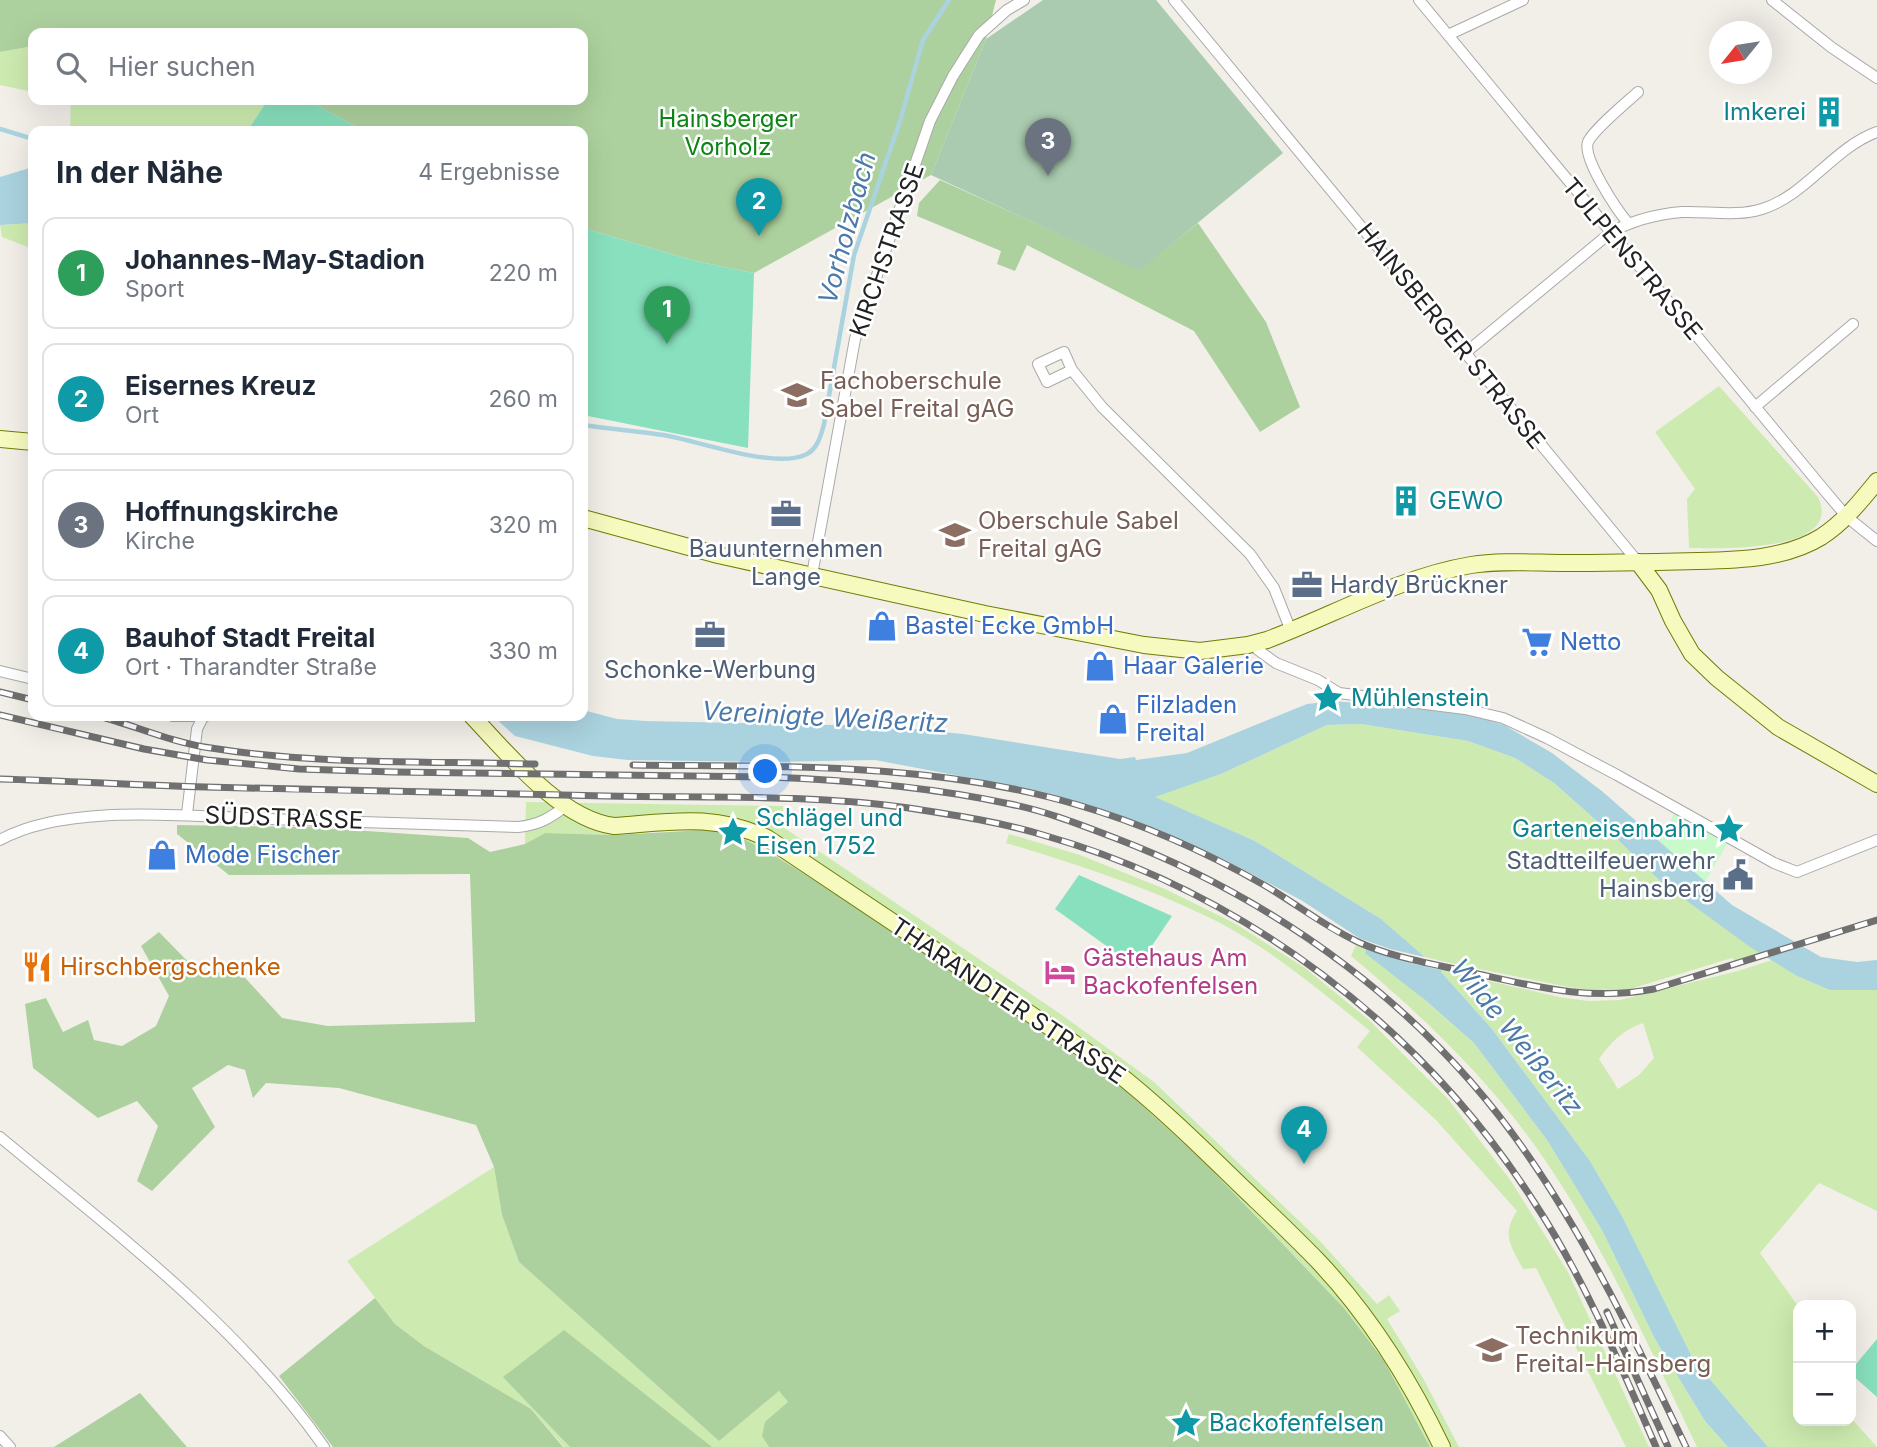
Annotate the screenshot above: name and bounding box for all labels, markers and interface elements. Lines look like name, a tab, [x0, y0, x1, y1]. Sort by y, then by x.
north arrow	[1709, 21, 1772, 84]
search box	[28, 28, 588, 105]
icon: search	[52, 48, 90, 86]
text: Hier suchen	[108, 51, 256, 82]
building icon: Imkerei	[1812, 95, 1846, 129]
place label: Imkerei	[1723, 97, 1806, 126]
park label: Hainsberger Vorholz	[658, 104, 798, 161]
pin: 3	[1025, 118, 1071, 176]
water label: Vorholzbach	[811, 148, 882, 307]
text: In der Nähe	[56, 154, 223, 190]
text: 4 Ergebnisse	[418, 158, 560, 186]
street label: KIRCHSTRASSE	[843, 159, 930, 340]
street label: TULPENSTRASSE	[1556, 172, 1709, 346]
pin: 2	[736, 178, 782, 236]
street label: HAINSBERGER STRASSE	[1351, 217, 1552, 455]
text: Johannes-May-Stadion	[125, 244, 425, 275]
text: 1	[76, 259, 86, 287]
text: 220 m	[489, 259, 558, 287]
text: Sport	[125, 275, 184, 303]
pin: 1	[644, 286, 690, 344]
place label: Fachoberschule Sabel Freital gAG	[820, 366, 1014, 423]
text: Eisernes Kreuz	[125, 370, 316, 401]
school or university icon: Fachoberschule Sabel Freital gAG	[780, 378, 814, 412]
text: 2	[74, 385, 88, 413]
text: 260 m	[489, 385, 558, 413]
text: Ort	[125, 401, 159, 429]
building icon: GEWO	[1389, 484, 1423, 518]
place label: GEWO	[1429, 486, 1503, 515]
text: Hoffnungskirche	[125, 496, 339, 527]
office icon: Bauunternehmen Lange	[769, 497, 803, 531]
place label: Oberschule Sabel Freital gAG	[978, 506, 1179, 563]
text: 3	[74, 511, 88, 539]
text: 320 m	[489, 511, 558, 539]
school or university icon: Oberschule Sabel Freital gAG	[938, 518, 972, 552]
text: Kirche	[125, 527, 195, 555]
place label: Bauunternehmen Lange	[689, 534, 883, 591]
office icon: Hardy Brückner	[1290, 568, 1324, 602]
place label: Hardy Brückner	[1330, 570, 1508, 599]
shop icon: Bastel Ecke GmbH	[865, 609, 899, 643]
place label: Bastel Ecke GmbH	[905, 611, 1114, 640]
office icon: Schonke-Werbung	[693, 618, 727, 652]
text: Bauhof Stadt Freital	[125, 622, 375, 653]
supermarket icon: Netto	[1520, 625, 1554, 659]
place label: Netto	[1560, 627, 1621, 656]
text: 4	[73, 637, 89, 665]
text: 330 m	[488, 637, 558, 665]
shop icon: Haar Galerie	[1083, 649, 1117, 683]
place label: Haar Galerie	[1123, 651, 1264, 680]
text: Ort · Tharandter Straße	[125, 653, 377, 681]
place label: Schonke-Werbung	[604, 655, 816, 684]
place icon: Mühlenstein	[1311, 681, 1345, 715]
place label: Mühlenstein	[1351, 683, 1489, 712]
place label: Filzladen Freital	[1136, 690, 1237, 747]
water label: Vereinigte Weißeritz	[701, 695, 949, 738]
shop icon: Filzladen Freital	[1096, 702, 1130, 736]
your location	[748, 754, 782, 788]
street label: SÜDSTRASSE	[204, 800, 364, 835]
place label: Schlägel und Eisen 1752	[756, 803, 903, 860]
place icon: Garteneisenbahn	[1712, 812, 1746, 846]
place label: Garteneisenbahn	[1512, 814, 1706, 843]
place icon: Schlägel und Eisen 1752	[716, 815, 750, 849]
shop icon: Mode Fischer	[145, 838, 179, 872]
place label: Mode Fischer	[185, 840, 340, 869]
place label: Stadtteilfeuerwehr Hainsberg	[1507, 846, 1715, 903]
public building icon: Stadtteilfeuerwehr Hainsberg	[1721, 858, 1755, 892]
street label: THARANDTER STRASSE	[885, 911, 1131, 1090]
place label: Gästehaus Am Backofenfelsen	[1083, 943, 1258, 1000]
restaurant icon: Hirschbergschenke	[20, 950, 54, 984]
place label: Hirschbergschenke	[60, 952, 281, 981]
water label: Wilde Weißeritz	[1445, 952, 1590, 1121]
hotel icon: Gästehaus Am Backofenfelsen	[1043, 955, 1077, 989]
pin: 4	[1281, 1106, 1327, 1164]
map controls	[1793, 1300, 1856, 1426]
button: +	[1793, 1300, 1856, 1363]
place label: Technikum Freital-Hainsberg	[1515, 1321, 1711, 1378]
school or university icon: Technikum Freital-Hainsberg	[1475, 1333, 1509, 1367]
button: −	[1793, 1363, 1856, 1426]
place icon: Backofenfelsen	[1169, 1406, 1203, 1440]
place label: Backofenfelsen	[1209, 1408, 1384, 1437]

